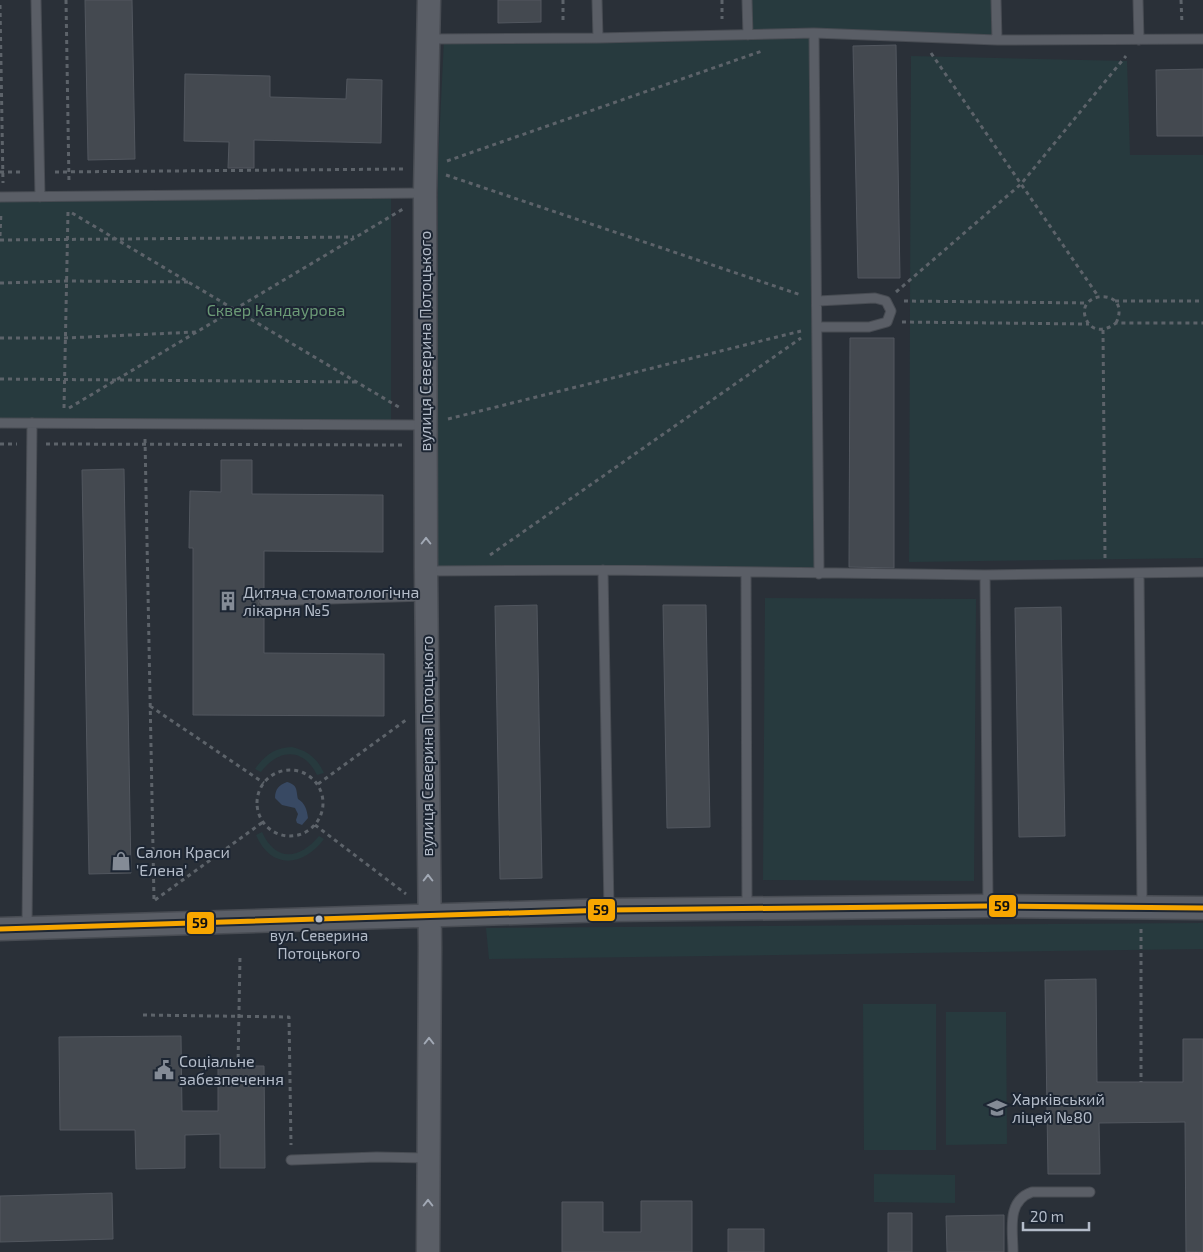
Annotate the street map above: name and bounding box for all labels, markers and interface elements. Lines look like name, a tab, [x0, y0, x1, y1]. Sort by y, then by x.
street label: вулиця Северина Потоцького	[415, 231, 435, 451]
park label: Сквер Кандаурова	[207, 300, 345, 320]
one-way arrow	[421, 537, 431, 544]
place label: Дитяча стоматологiчна лiкарня №5	[243, 582, 419, 619]
building icon: Дитяча стоматологiчна лiкарня №5	[217, 590, 239, 612]
street label: вулиця Северина Потоцького	[417, 636, 437, 856]
place label: Салон Краси 'Елена'	[136, 842, 230, 879]
shop icon: Салон Краси 'Елена'	[110, 850, 132, 872]
one-way arrow	[423, 874, 433, 882]
line badge: 59	[988, 894, 1017, 918]
text: 59	[994, 897, 1010, 914]
line badge: 59	[587, 898, 616, 922]
text: 59	[593, 901, 609, 918]
line badge: 59	[186, 911, 215, 935]
text: 59	[192, 914, 208, 931]
marker: вул. Северина Потоцького	[314, 914, 324, 924]
place label: вул. Северина Потоцького	[270, 926, 368, 962]
one-way arrow	[424, 1037, 434, 1044]
place label: Соціальне забезпечення	[179, 1051, 284, 1088]
public building icon: Соціальне забезпечення	[153, 1059, 175, 1081]
place label: Харківський ліцей №80	[1012, 1089, 1105, 1126]
school or university icon: Харківський ліцей №80	[986, 1097, 1008, 1119]
one-way arrow	[423, 1199, 433, 1207]
scale bar	[1023, 1200, 1089, 1232]
text: 20 m	[1030, 1207, 1064, 1225]

